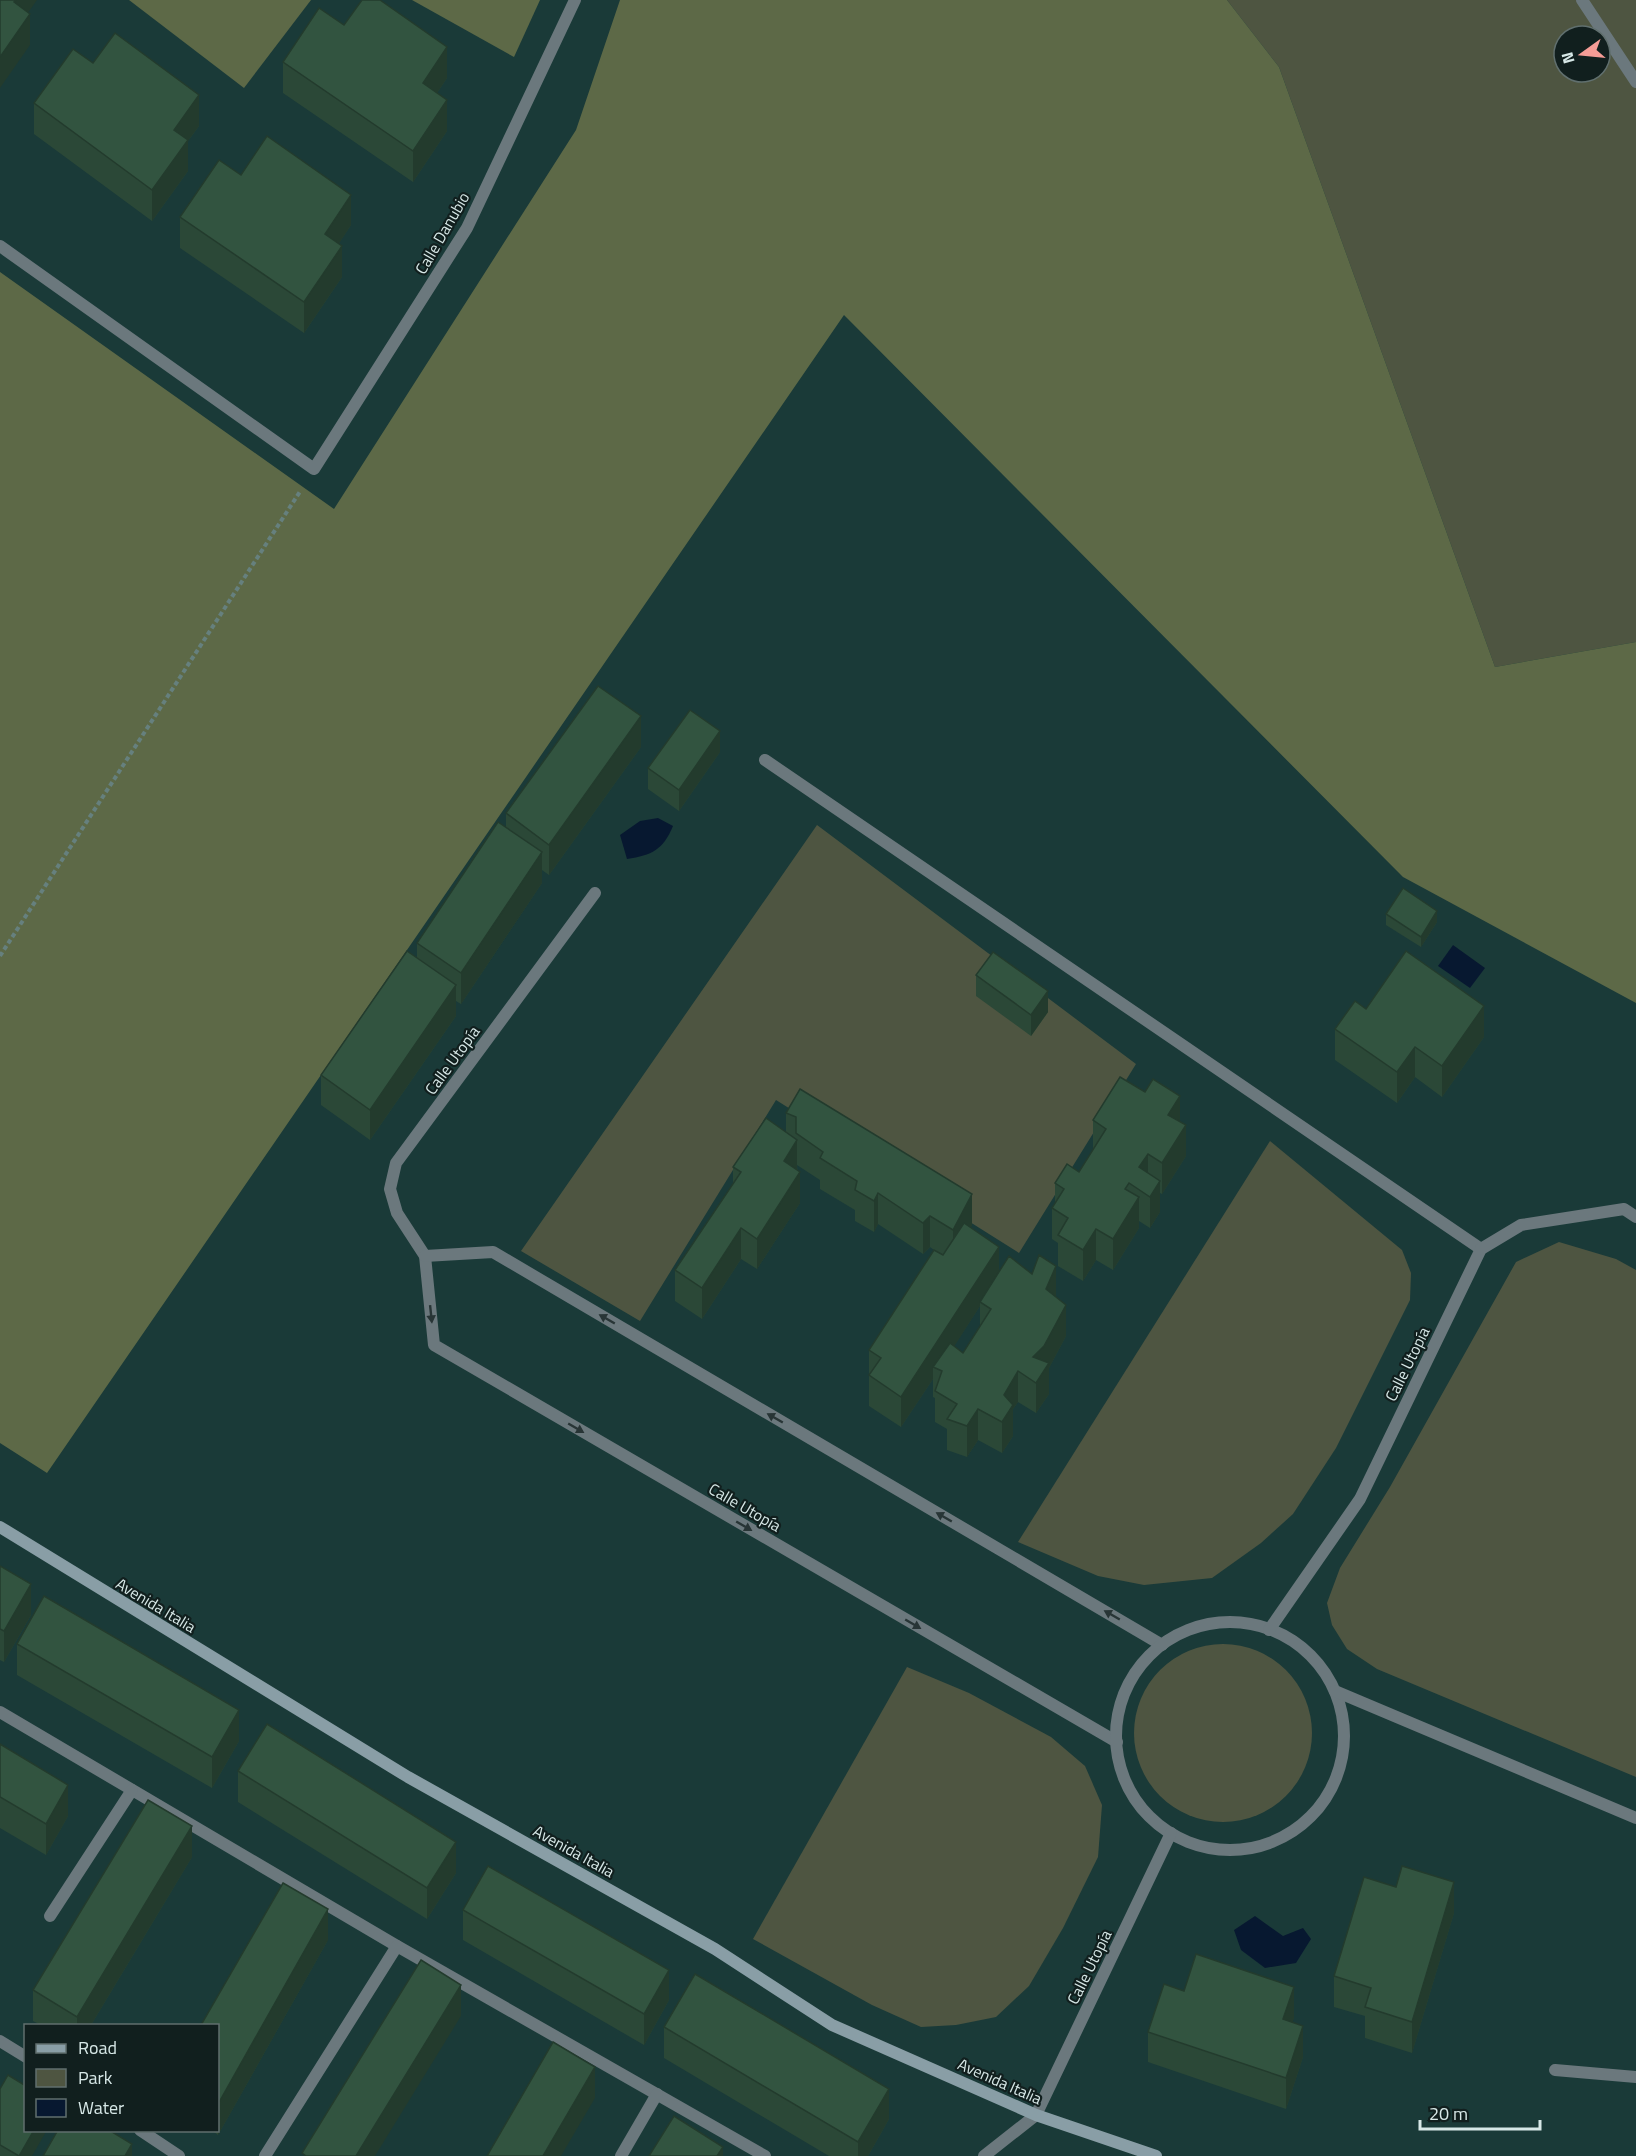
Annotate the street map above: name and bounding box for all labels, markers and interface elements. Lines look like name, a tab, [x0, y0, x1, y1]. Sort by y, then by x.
north arrow	[1552, 24, 1612, 84]
text: N	[1554, 49, 1581, 66]
street label: Calle Danubio	[409, 187, 475, 279]
street label: Calle Utopía	[419, 1021, 485, 1099]
one-way arrow	[426, 1305, 436, 1324]
one-way arrow	[598, 1314, 615, 1324]
street label: Calle Utopía	[1379, 1323, 1435, 1405]
one-way arrow	[767, 1412, 783, 1423]
one-way arrow	[568, 1422, 584, 1433]
street label: Calle Utopía	[704, 1477, 786, 1537]
one-way arrow	[935, 1512, 952, 1522]
one-way arrow	[736, 1520, 752, 1531]
street label: Avenida Italia	[111, 1572, 201, 1638]
one-way arrow	[1104, 1610, 1120, 1621]
one-way arrow	[905, 1618, 921, 1629]
street label: Avenida Italia	[529, 1819, 619, 1883]
street label: Calle Utopía	[1061, 1926, 1117, 2008]
legend	[24, 2024, 219, 2132]
text: Road	[78, 2034, 117, 2061]
street label: Avenida Italia	[954, 2052, 1046, 2110]
text: Park	[78, 2064, 113, 2091]
scale bar	[1420, 2093, 1540, 2131]
text: Water	[78, 2094, 124, 2121]
text: 20 m	[1429, 2100, 1468, 2127]

